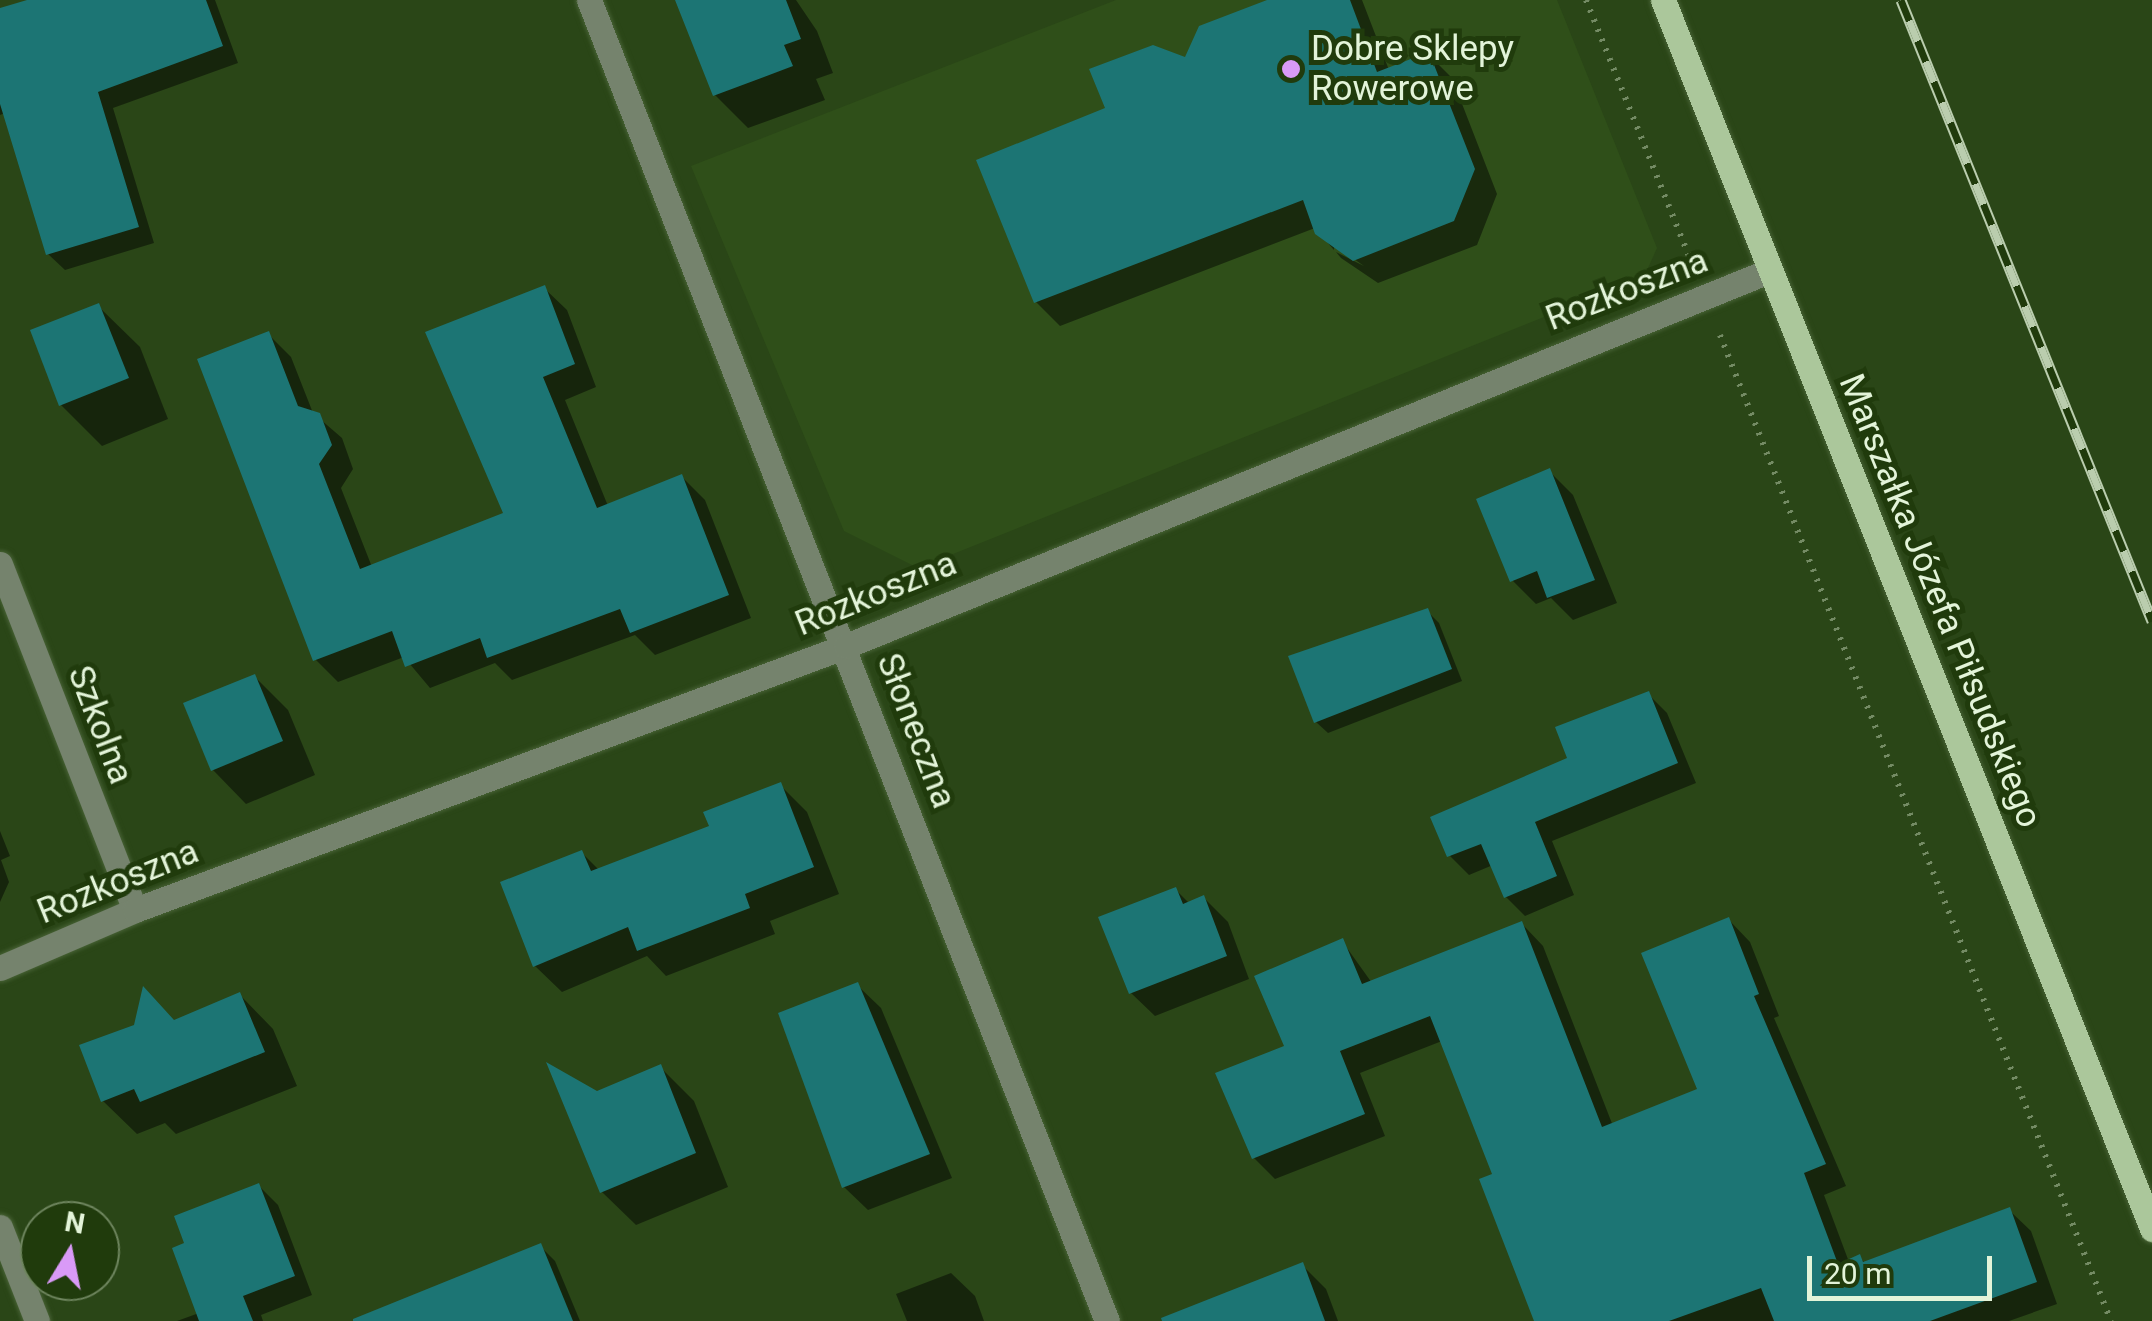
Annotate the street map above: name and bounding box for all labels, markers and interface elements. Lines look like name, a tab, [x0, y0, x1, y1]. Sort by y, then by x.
place label: Dobre Sklepy Rowerowe	[1311, 28, 1514, 110]
marker: Dobre Sklepy Rowerowe	[1280, 58, 1302, 80]
street label: Rozkoszna	[1540, 240, 1714, 340]
street label: Marszałka Józefa Piłsudskiego	[1830, 368, 2050, 834]
street label: Rozkoszna	[789, 543, 963, 645]
street label: Słoneczna	[867, 648, 965, 814]
street label: Szkolna	[58, 660, 142, 790]
street label: Rozkoszna	[31, 831, 205, 933]
north arrow	[20, 1201, 120, 1301]
text: N	[62, 1205, 88, 1241]
scale bar	[1812, 1236, 1997, 1298]
text: 20 m	[1824, 1256, 1891, 1291]

